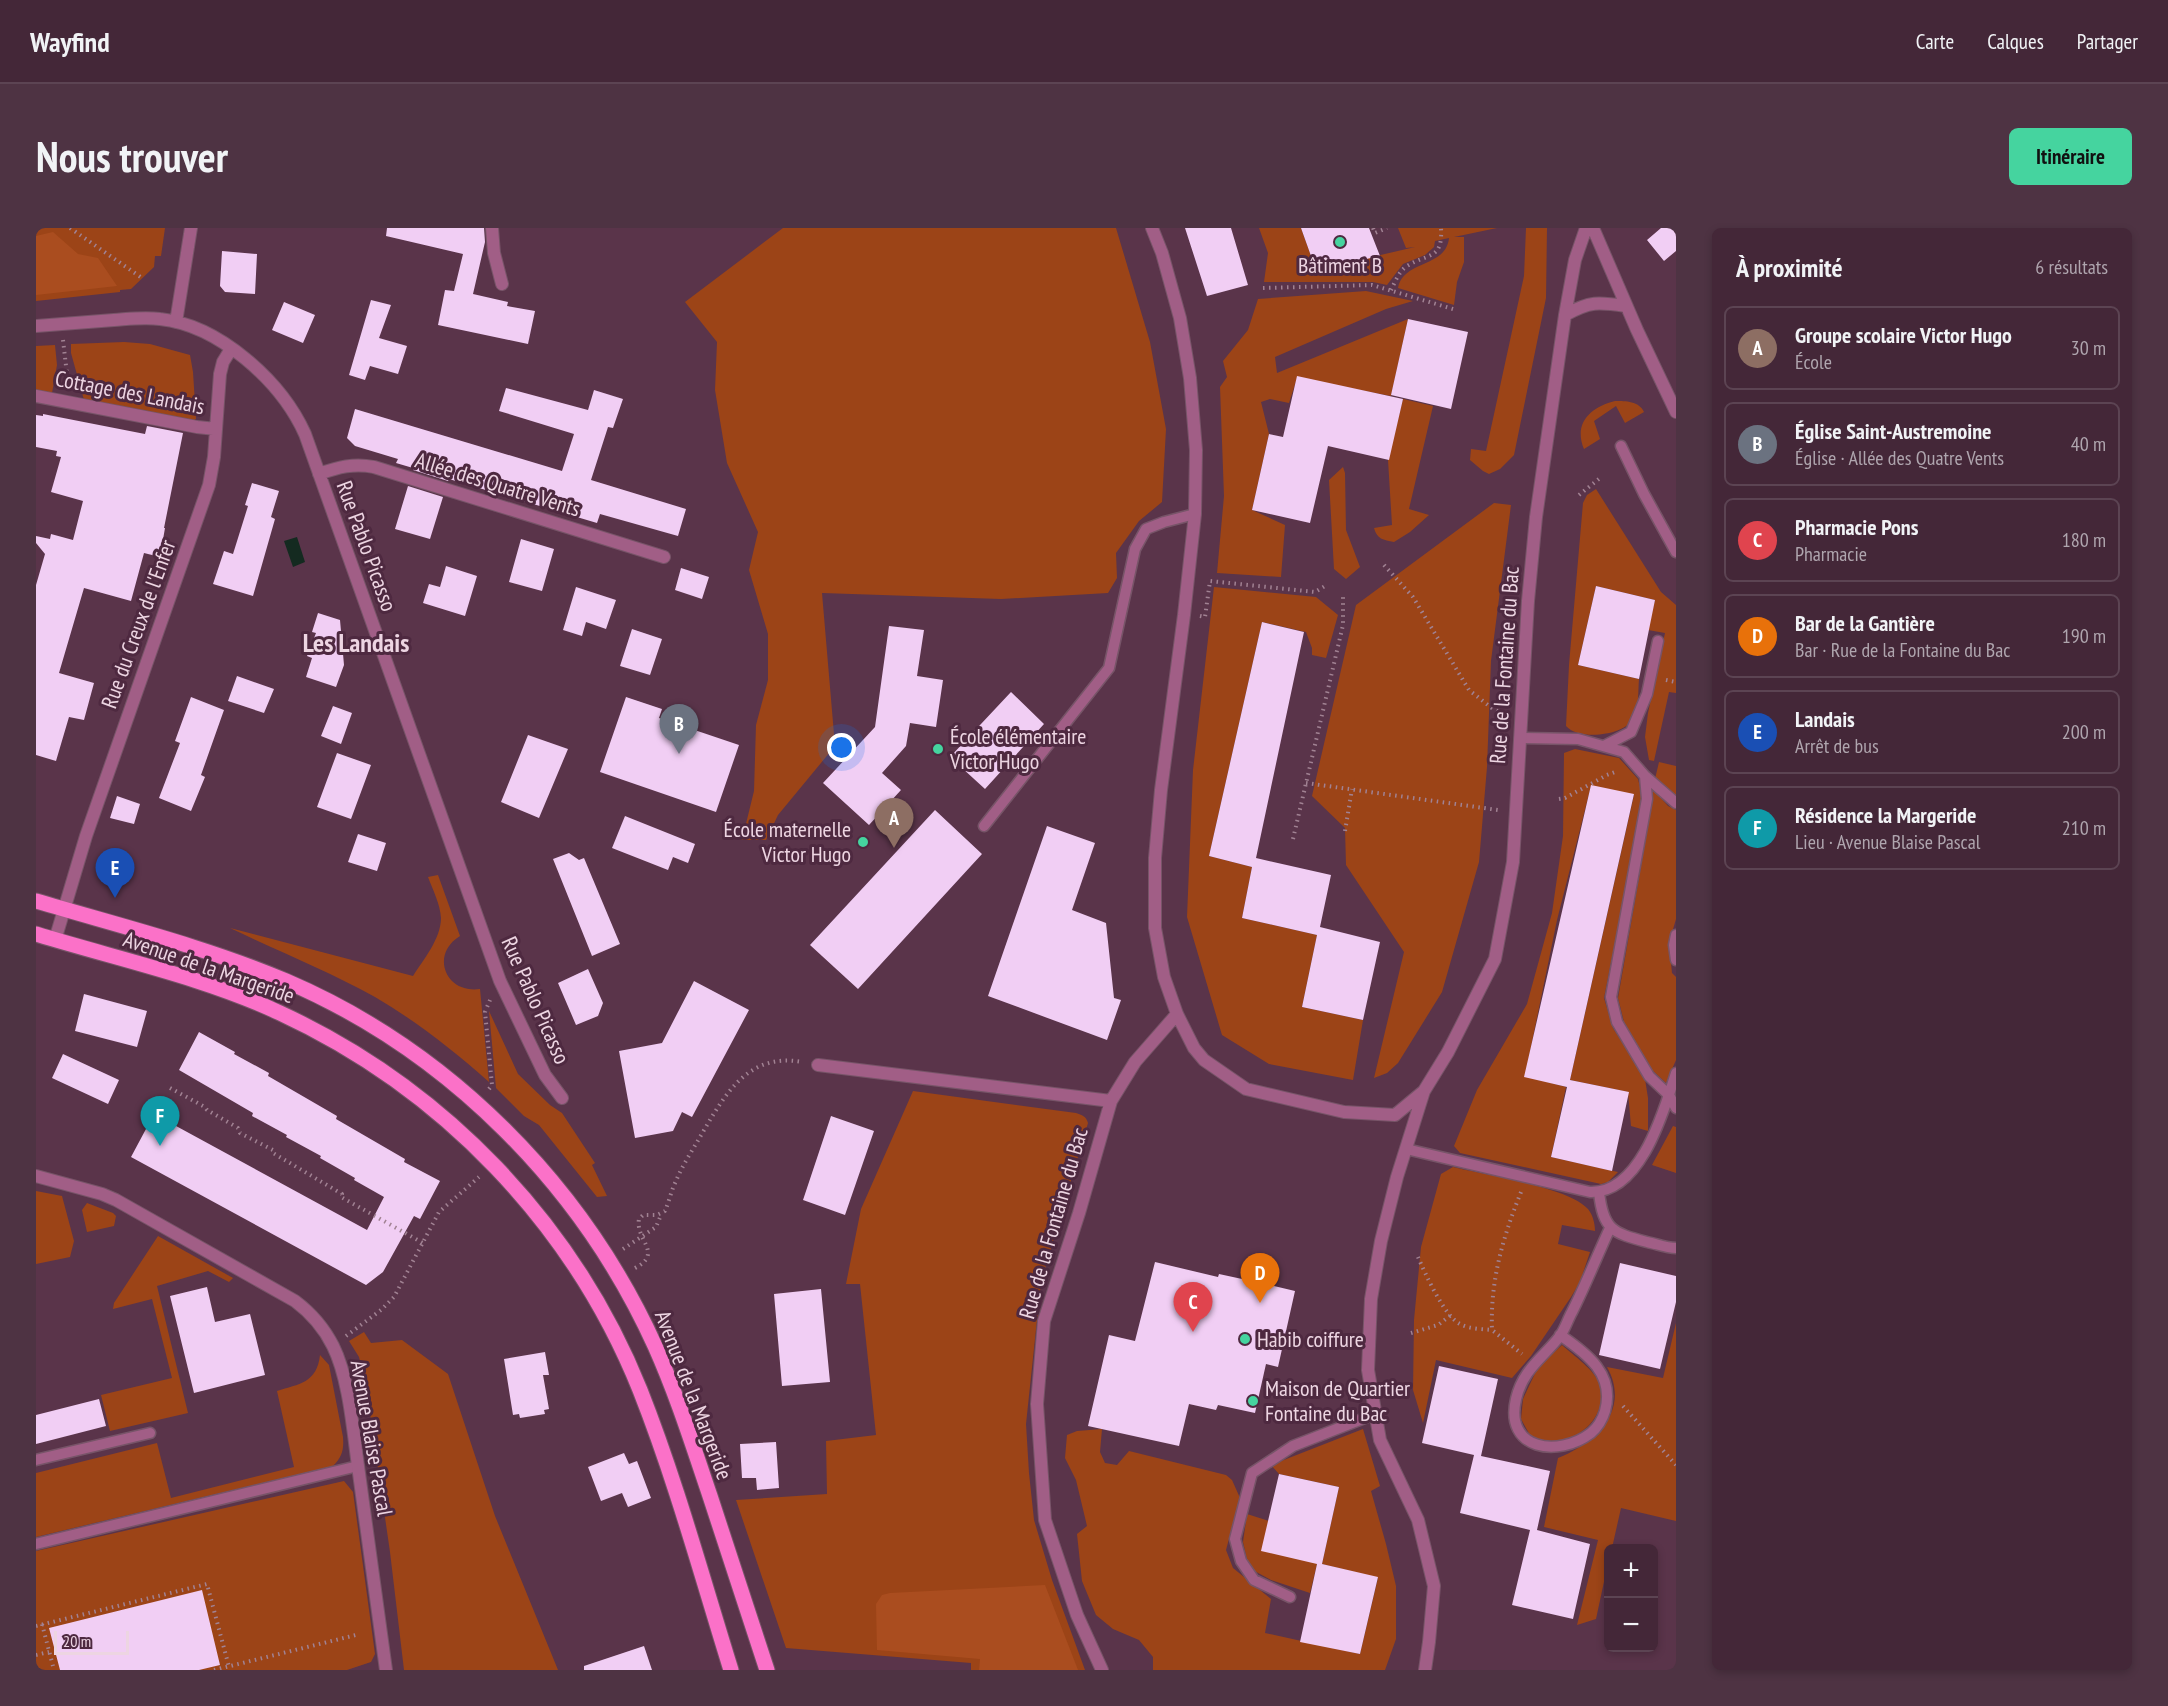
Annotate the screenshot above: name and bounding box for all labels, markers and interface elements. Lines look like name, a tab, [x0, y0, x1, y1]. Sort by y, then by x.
text: Wayfind	[30, 23, 110, 60]
text: Carte	[1916, 28, 1954, 55]
text: Calques	[1987, 28, 2044, 55]
text: Partager	[2077, 28, 2138, 55]
button: Itinéraire	[2009, 128, 2132, 185]
text: Nous trouver	[36, 129, 228, 184]
marker: Bâtiment B	[1333, 235, 1347, 249]
place label: Bâtiment B	[1298, 251, 1382, 279]
text: À proximité	[1736, 251, 1843, 284]
text: 6 résultats	[2035, 254, 2108, 280]
text: Groupe scolaire Victor Hugo	[1795, 321, 2012, 349]
text: A	[1752, 335, 1763, 361]
text: 30 m	[2071, 335, 2106, 361]
text: École	[1795, 349, 1832, 375]
street label: Cottage des Landais	[53, 364, 207, 420]
text: Église Saint-Austremoine	[1795, 417, 1991, 445]
text: B	[1753, 431, 1762, 457]
text: 40 m	[2071, 431, 2106, 457]
text: Église · Allée des Quatre Vents	[1795, 445, 2004, 471]
street label: Allée des Quatre Vents	[412, 446, 584, 522]
street label: Rue Pablo Picasso	[330, 477, 404, 615]
text: Pharmacie Pons	[1795, 513, 1918, 541]
text: C	[1753, 527, 1762, 553]
text: 180 m	[2062, 527, 2106, 553]
street label: Rue du Creux de l'Enfer	[95, 536, 181, 712]
text: Pharmacie	[1795, 541, 1867, 567]
street label: Rue de la Fontaine du Bac	[1483, 565, 1525, 765]
text: Bar de la Gantière	[1795, 609, 1935, 637]
text: D	[1752, 623, 1763, 649]
text: 190 m	[2062, 623, 2106, 649]
district label: Les Landais	[303, 626, 409, 659]
text: Bar · Rue de la Fontaine du Bac	[1795, 637, 2010, 663]
pin: B	[660, 704, 698, 754]
text: Landais	[1795, 705, 1855, 733]
text: E	[1753, 719, 1762, 745]
text: 200 m	[2062, 719, 2106, 745]
place label: École élémentaire Victor Hugo	[949, 722, 1086, 775]
your location	[827, 733, 856, 762]
text: Arrêt de bus	[1795, 733, 1879, 759]
marker: École élémentaire Victor Hugo	[931, 742, 945, 756]
pin: A	[874, 798, 914, 848]
text: Résidence la Margeride	[1795, 801, 1977, 829]
place label: École maternelle Victor Hugo	[724, 815, 851, 868]
text: F	[1753, 815, 1762, 841]
text: 210 m	[2062, 815, 2106, 841]
text: Lieu · Avenue Blaise Pascal	[1795, 829, 1980, 855]
marker: École maternelle Victor Hugo	[856, 835, 870, 849]
pin: E	[96, 848, 134, 898]
street label: Avenue de la Margeride	[120, 925, 298, 1009]
street label: Rue Pablo Picasso	[495, 932, 577, 1068]
pin: F	[140, 1096, 180, 1146]
street label: Rue de la Fontaine du Bac	[1012, 1124, 1094, 1322]
pin: D	[1240, 1254, 1280, 1303]
pin: C	[1174, 1282, 1212, 1332]
street label: Avenue de la Margeride	[649, 1306, 739, 1484]
place label: Habib coiffure	[1257, 1325, 1364, 1353]
marker: Habib coiffure	[1238, 1332, 1252, 1346]
street label: Avenue Blaise Pascal	[345, 1358, 400, 1519]
place label: Maison de Quartier Fontaine du Bac	[1265, 1374, 1410, 1427]
marker: Maison de Quartier Fontaine du Bac	[1246, 1394, 1260, 1408]
map controls	[1604, 1544, 1658, 1652]
button: +	[1604, 1544, 1658, 1598]
button: −	[1604, 1598, 1658, 1652]
scale bar	[54, 1628, 129, 1656]
text: 20 m	[63, 1631, 91, 1651]

